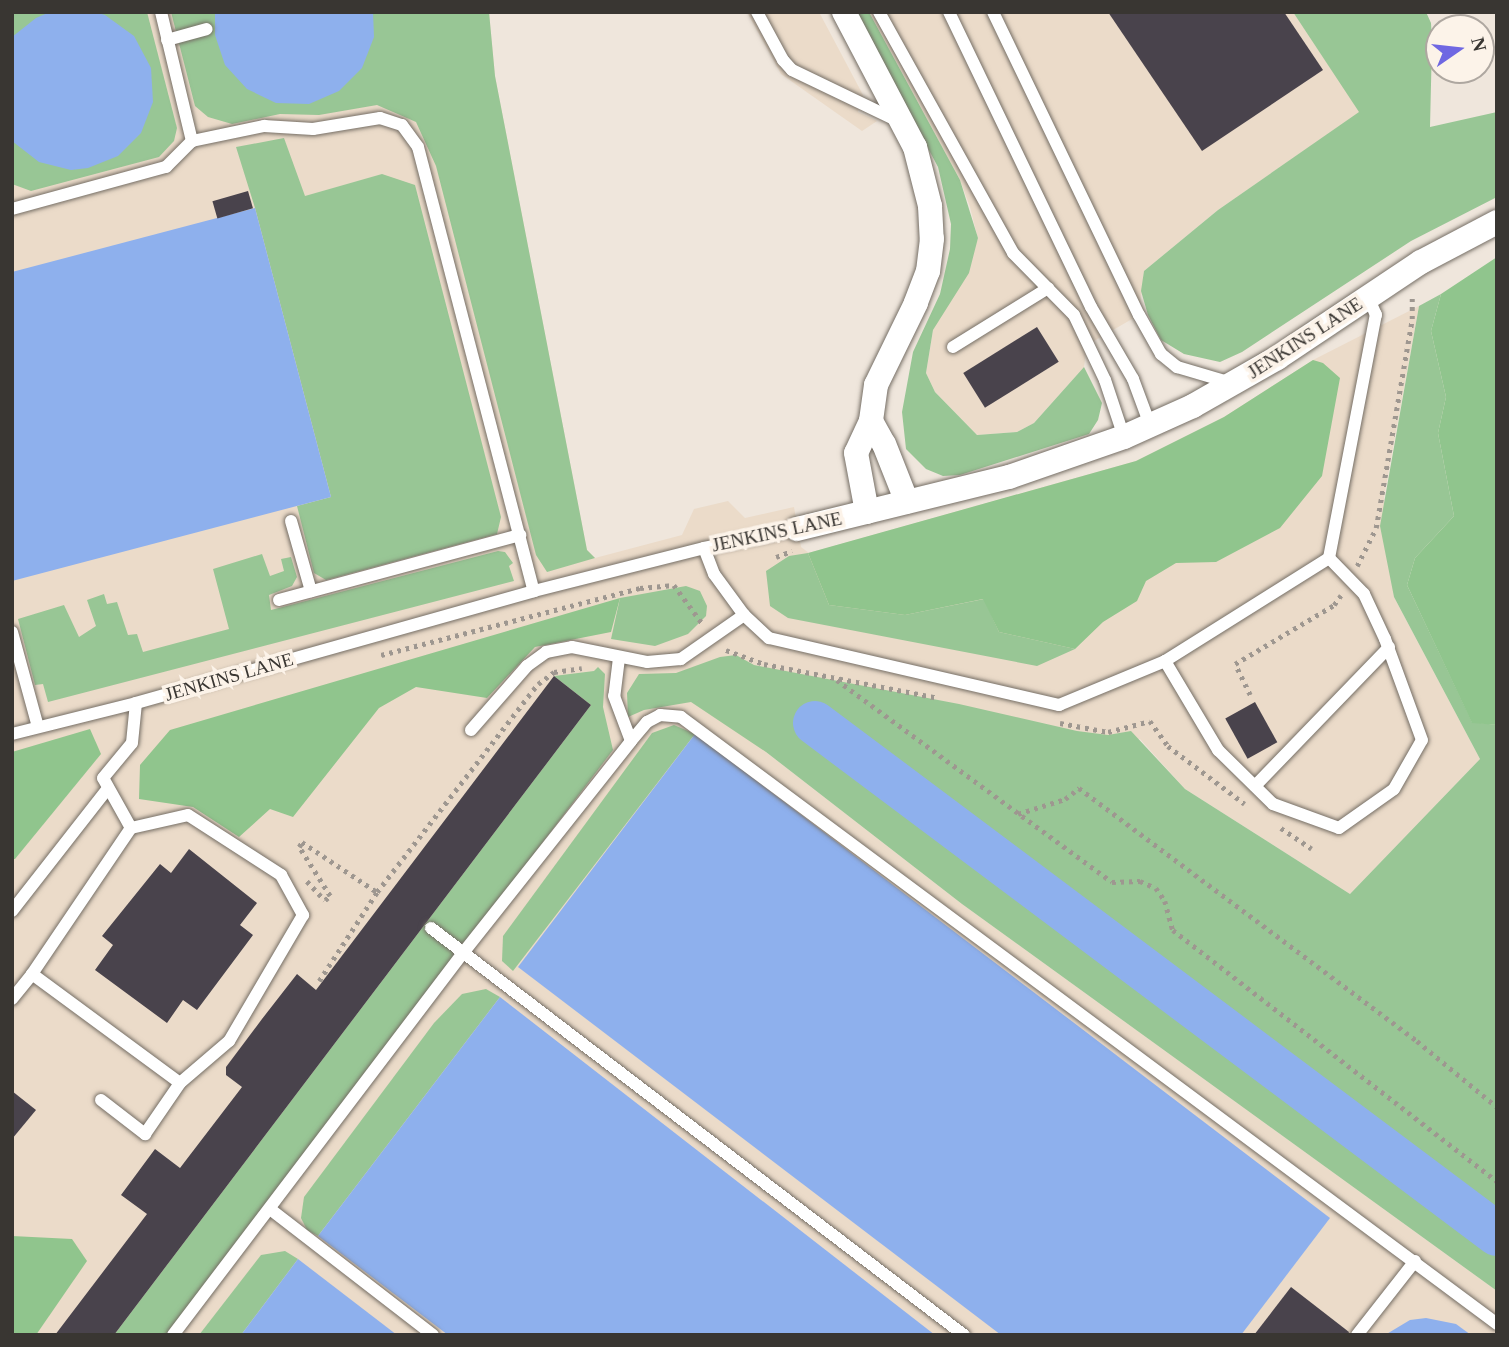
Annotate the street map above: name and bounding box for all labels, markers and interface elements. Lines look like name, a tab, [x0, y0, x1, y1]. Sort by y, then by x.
north arrow	[1425, 14, 1495, 84]
text: N	[1467, 35, 1491, 53]
street label: JENKINS LANE	[1243, 292, 1367, 384]
street label: JENKINS LANE	[710, 507, 844, 557]
street label: JENKINS LANE	[162, 648, 296, 706]

